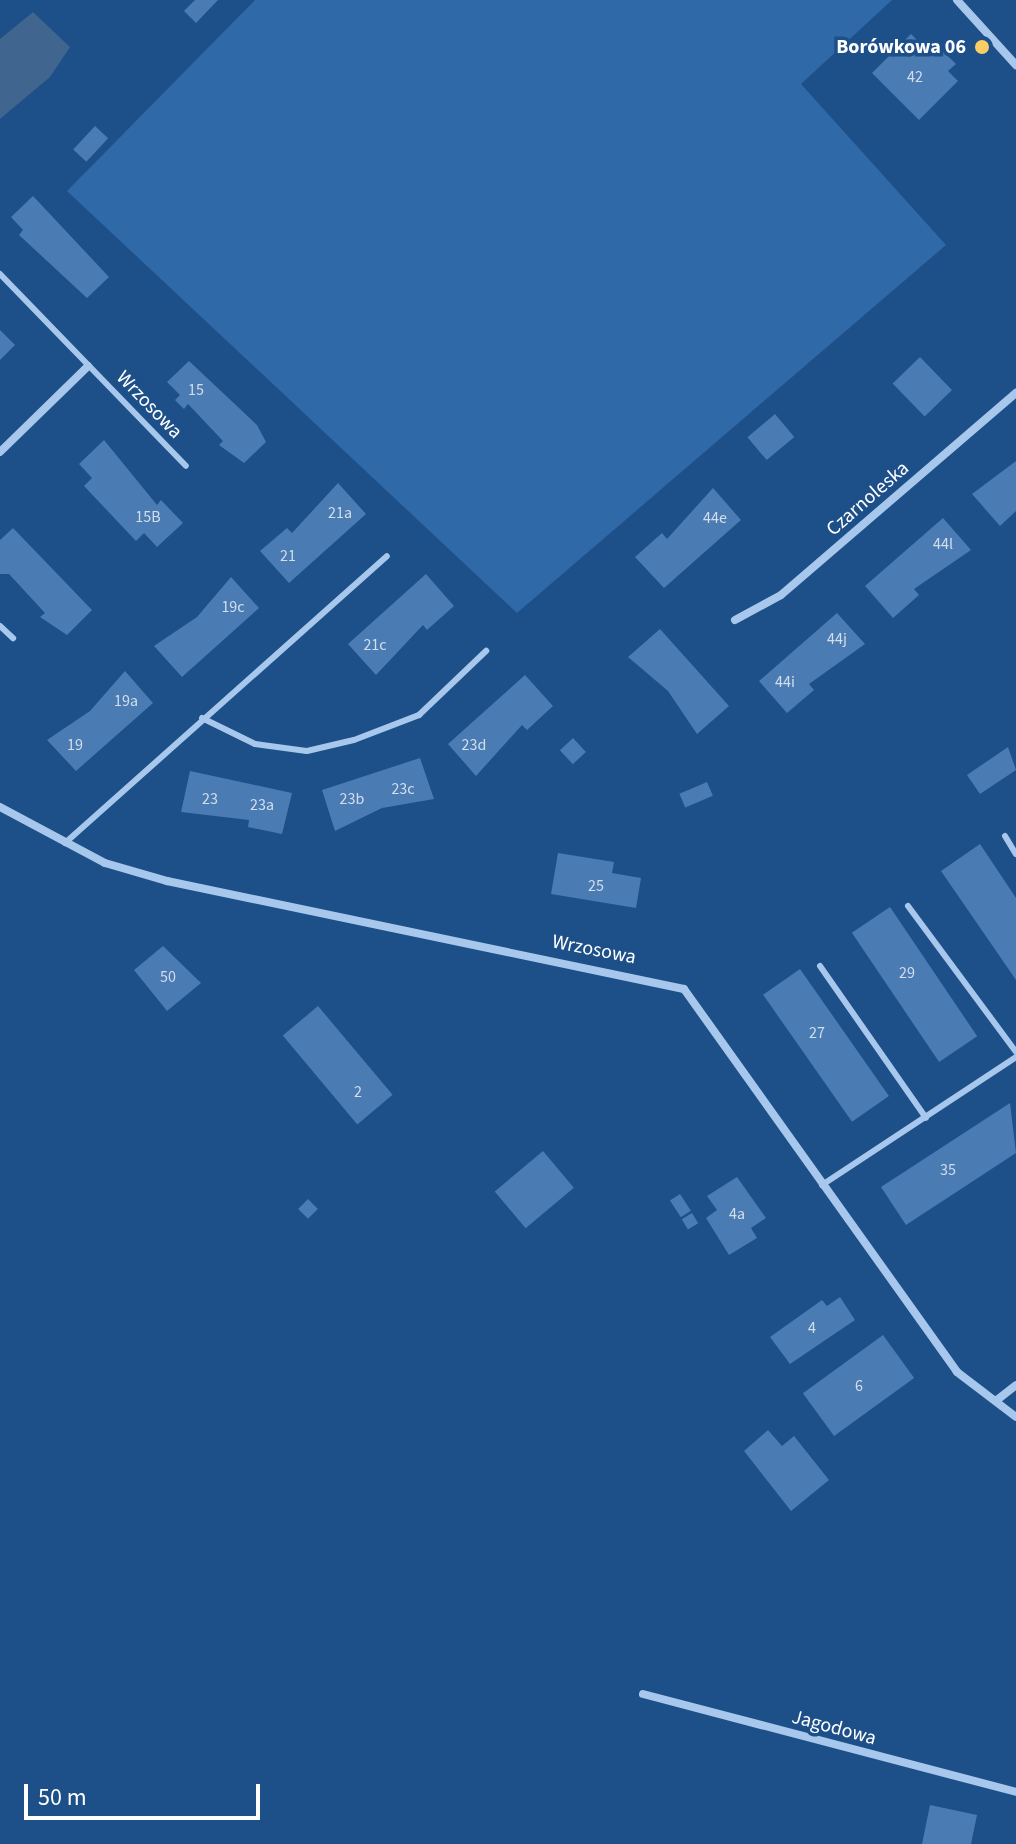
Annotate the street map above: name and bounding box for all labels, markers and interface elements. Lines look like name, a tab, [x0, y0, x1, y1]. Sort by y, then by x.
place label: Borówkowa 06	[836, 35, 966, 59]
marker: Borówkowa 06	[973, 38, 991, 56]
house number: 42	[907, 67, 923, 87]
street label: Wrzosowa	[111, 366, 187, 444]
house number: 15	[188, 380, 204, 400]
street label: Czarnoleska	[822, 457, 914, 541]
house number: 21a	[328, 503, 352, 523]
house number: 15B	[135, 507, 161, 527]
house number: 44e	[703, 508, 727, 528]
house number: 44l	[933, 534, 953, 554]
house number: 21	[280, 546, 296, 566]
house number: 19c	[221, 597, 245, 617]
house number: 44j	[827, 629, 847, 649]
house number: 21c	[363, 635, 387, 655]
house number: 44i	[775, 672, 795, 692]
house number: 19a	[114, 691, 138, 711]
house number: 19	[67, 735, 83, 755]
house number: 23d	[462, 735, 486, 755]
house number: 23c	[391, 779, 415, 799]
house number: 23	[202, 789, 218, 809]
house number: 23b	[340, 789, 364, 809]
house number: 23a	[250, 795, 274, 815]
house number: 25	[588, 876, 604, 896]
street label: Wrzosowa	[550, 930, 638, 970]
house number: 29	[899, 963, 915, 983]
house number: 50	[160, 967, 176, 987]
house number: 27	[809, 1023, 825, 1043]
house number: 2	[354, 1082, 362, 1102]
house number: 35	[940, 1160, 956, 1180]
house number: 4a	[729, 1204, 745, 1224]
house number: 4	[808, 1318, 816, 1338]
house number: 6	[855, 1376, 863, 1396]
street label: Jagodowa	[789, 1705, 879, 1751]
scale bar	[28, 1768, 264, 1818]
text: 50 m	[38, 1780, 87, 1815]

